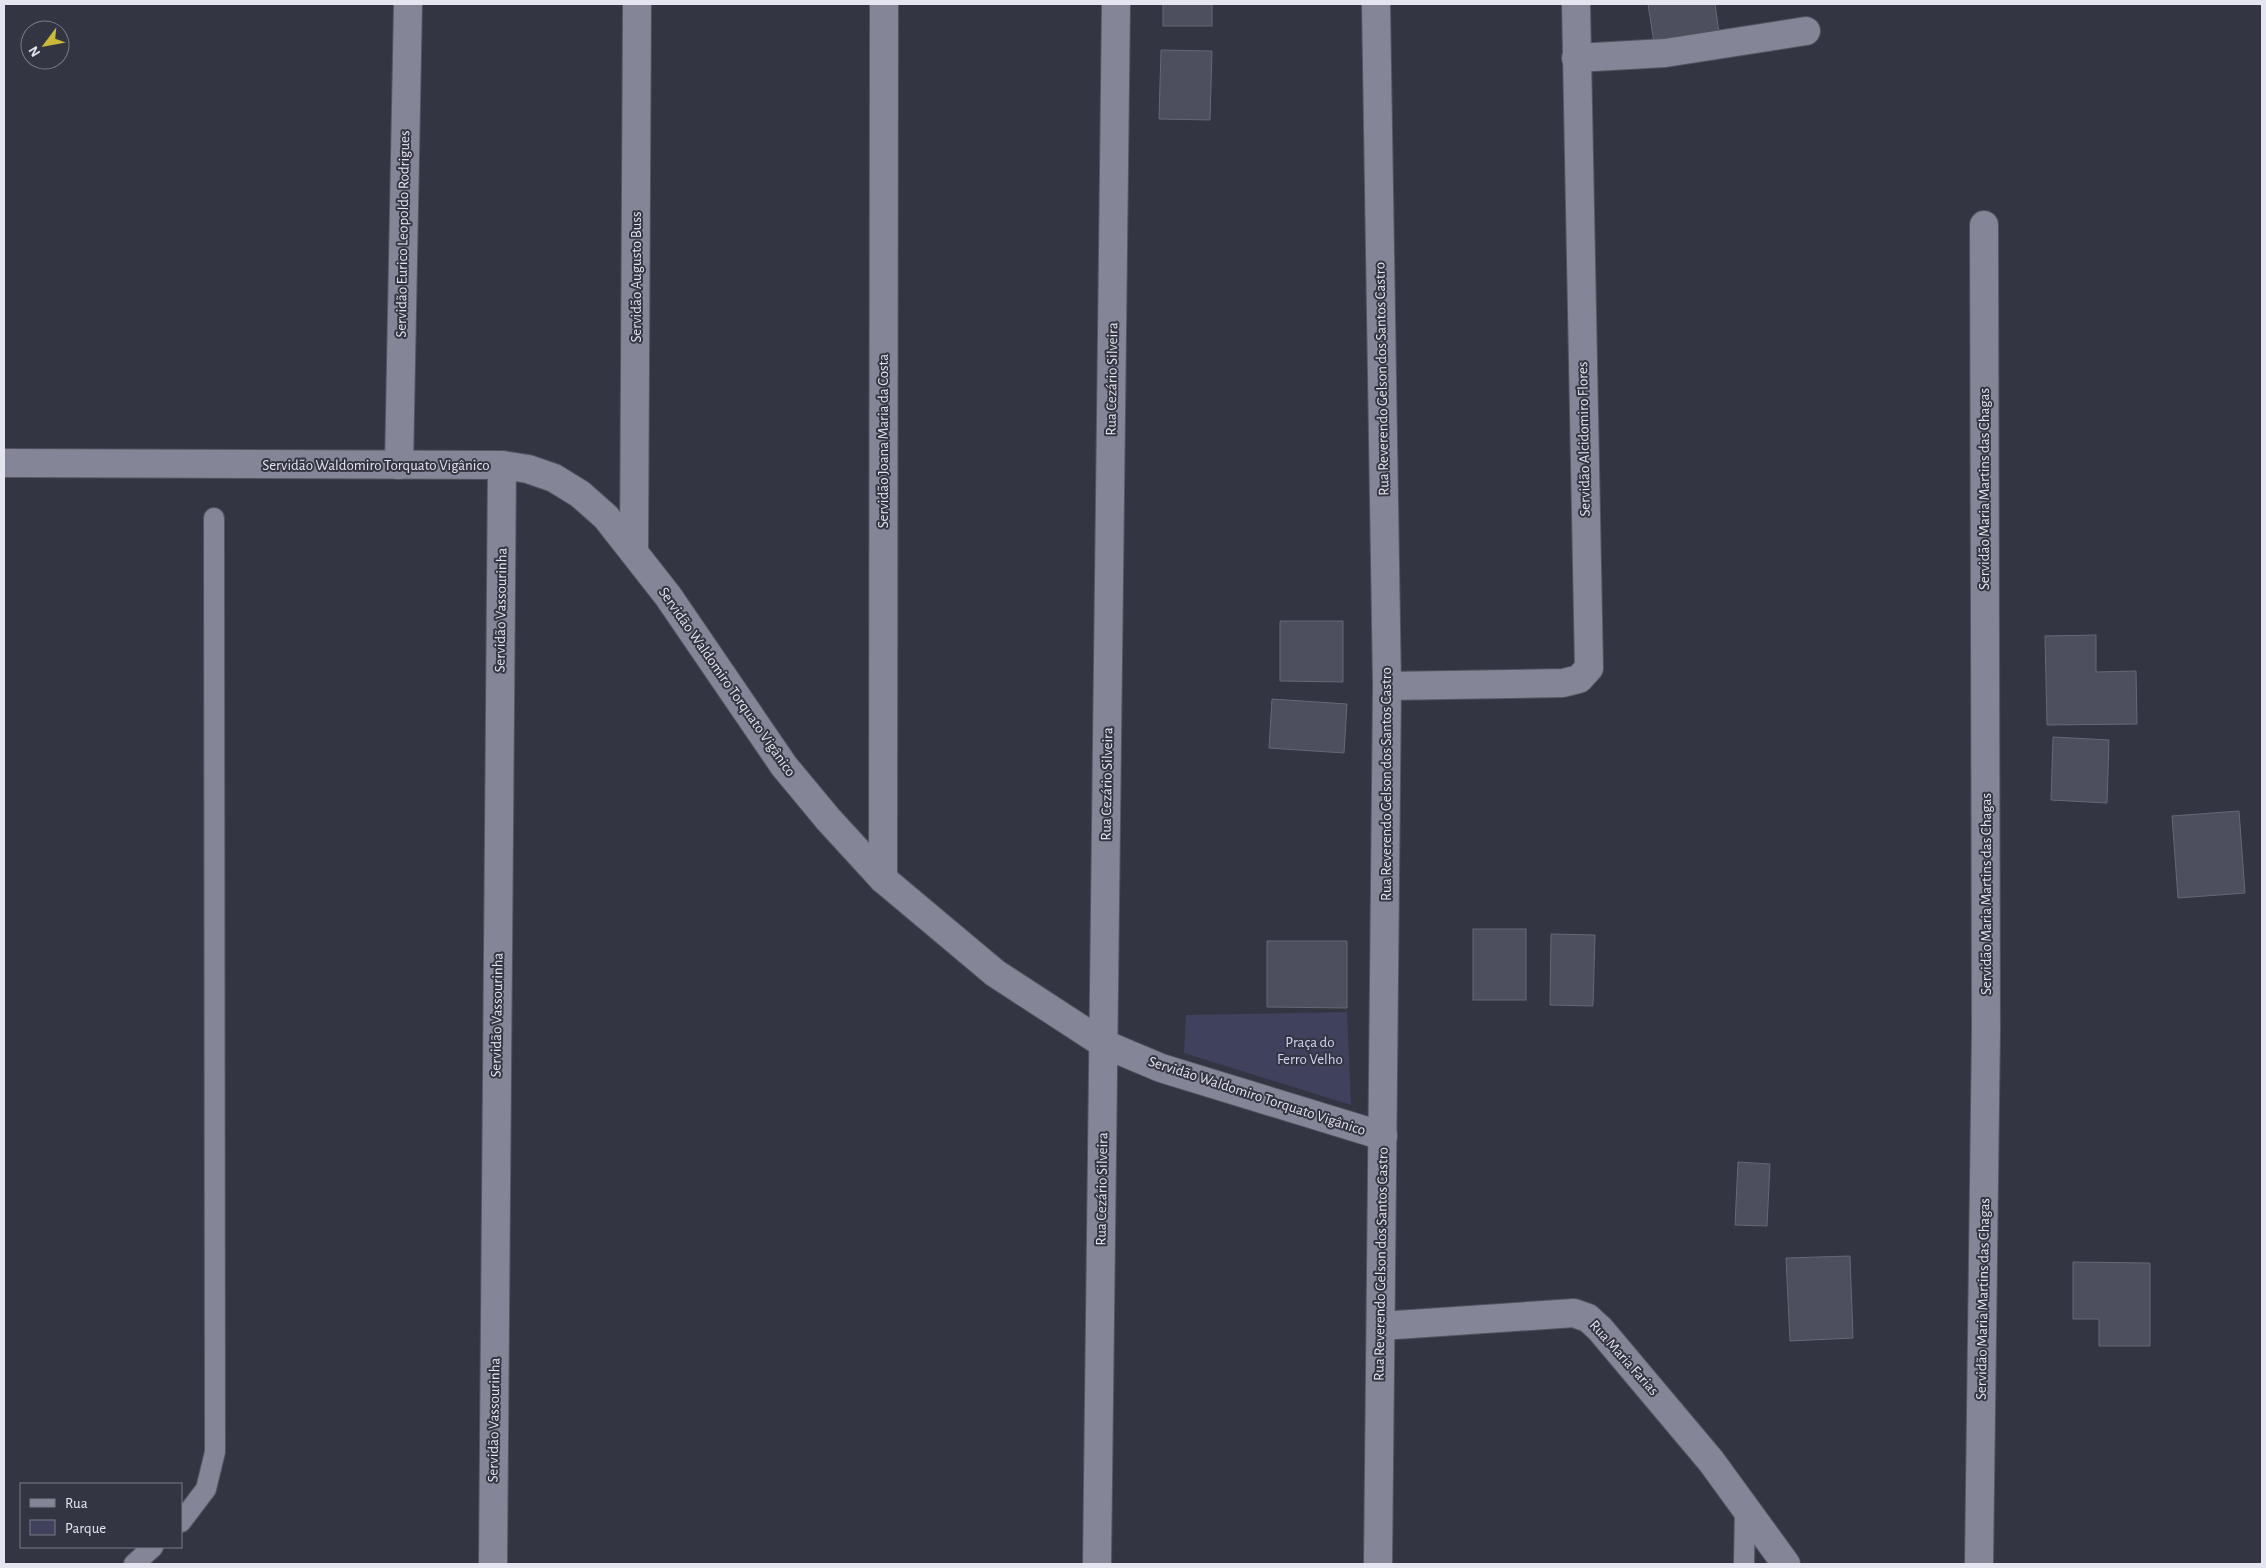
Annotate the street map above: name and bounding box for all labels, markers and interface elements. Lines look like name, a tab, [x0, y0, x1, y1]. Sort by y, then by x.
north arrow	[20, 20, 70, 70]
text: N	[26, 44, 43, 59]
street label: Servidão Eurico Leopoldo Rodrigues	[394, 130, 412, 338]
street label: Servidão Augusto Buss	[629, 212, 644, 342]
street label: Rua Reverendo Gelson dos Santos Castro	[1372, 262, 1392, 496]
street label: Rua Cezário Silveira	[1104, 322, 1120, 436]
street label: Servidão Joana Maria da Costa	[876, 354, 891, 528]
street label: Servidão Alcidomiro Flores	[1575, 361, 1593, 517]
street label: Servidão Maria Martins das Chagas	[1977, 388, 1992, 590]
street label: Servidão Waldomiro Torquato Vigânico	[262, 458, 490, 473]
street label: Servidão Vassourinha	[492, 547, 510, 672]
street label: Servidão Waldomiro Torquato Vigânico	[656, 585, 798, 779]
street label: Rua Reverendo Gelson dos Santos Castro	[1379, 667, 1394, 901]
street label: Rua Cezário Silveira	[1099, 727, 1115, 841]
street label: Servidão Maria Martins das Chagas	[1979, 793, 1994, 995]
street label: Servidão Vassourinha	[488, 952, 506, 1077]
park label: Praça do Ferro Velho	[1277, 1035, 1343, 1067]
street label: Servidão Waldomiro Torquato Vigânico	[1147, 1054, 1367, 1138]
street label: Rua Cezário Silveira	[1094, 1132, 1110, 1246]
street label: Rua Reverendo Gelson dos Santos Castro	[1371, 1147, 1391, 1381]
street label: Servidão Maria Martins das Chagas	[1974, 1198, 1992, 1400]
street label: Rua Maria Farias	[1587, 1318, 1661, 1398]
street label: Servidão Vassourinha	[485, 1357, 503, 1482]
legend	[20, 1483, 182, 1548]
text: Rua	[65, 1496, 88, 1511]
text: Parque	[65, 1521, 106, 1536]

